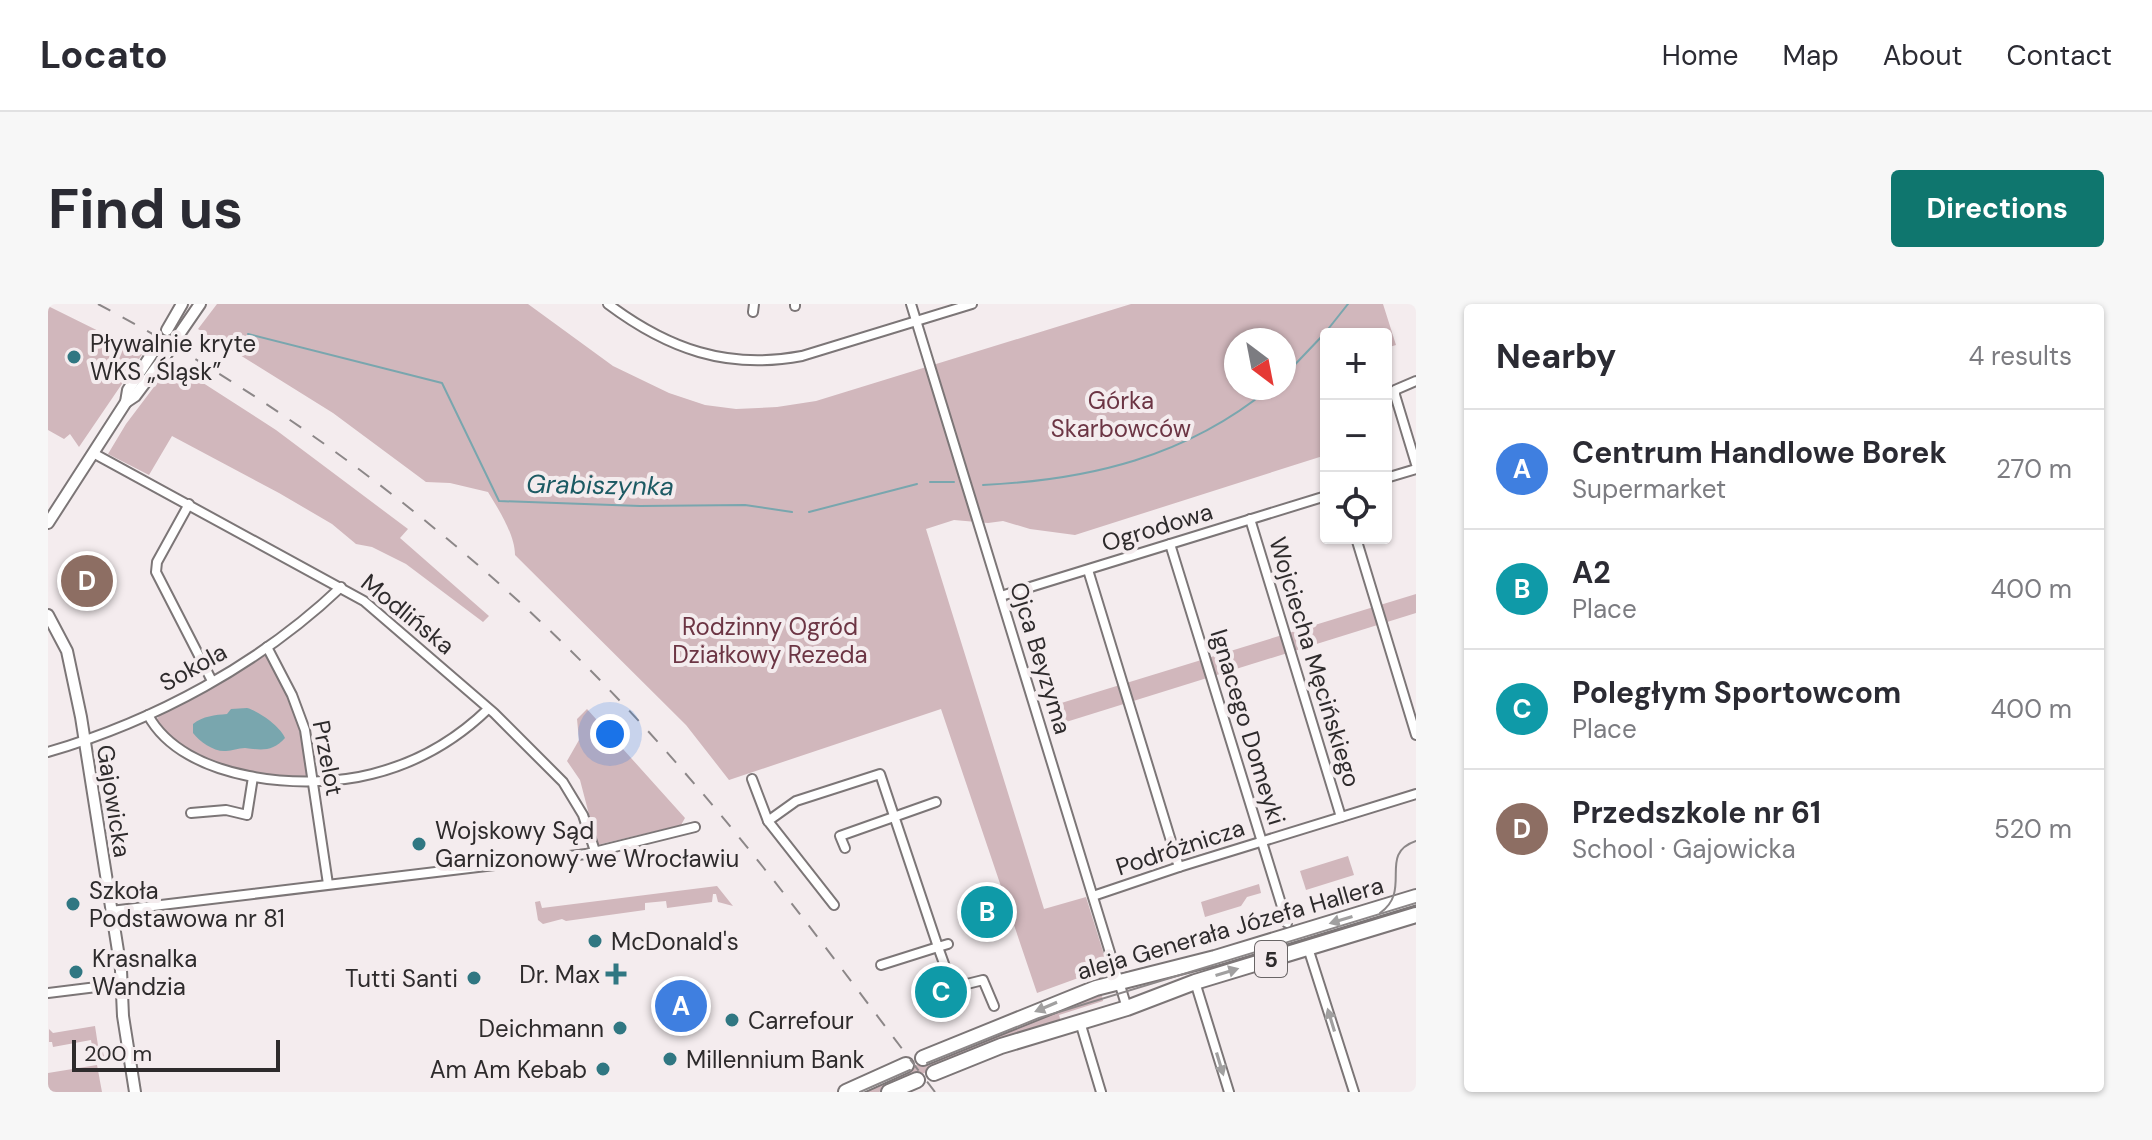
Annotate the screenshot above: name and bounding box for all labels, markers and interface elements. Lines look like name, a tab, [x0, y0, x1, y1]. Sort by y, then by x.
text: Locato	[40, 30, 168, 80]
text: Home	[1662, 37, 1738, 74]
text: Map	[1782, 37, 1839, 74]
text: About	[1883, 37, 1962, 74]
text: Contact	[2006, 37, 2112, 74]
button: Directions	[1891, 170, 2104, 247]
text: Find us	[48, 172, 243, 245]
place label: Pływalnie kryte WKS „Śląsk”	[90, 328, 256, 387]
north arrow	[1224, 328, 1296, 400]
map controls	[1320, 328, 1392, 544]
button: +	[1320, 328, 1392, 400]
text: Nearby	[1496, 334, 1616, 379]
text: 4 results	[1968, 339, 2072, 373]
marker: Pływalnie kryte WKS „Śląsk”	[65, 348, 83, 366]
park label: Górka Skarbowców	[1051, 385, 1191, 444]
button: −	[1320, 400, 1392, 472]
text: Centrum Handlowe Borek	[1572, 433, 1947, 472]
text: A	[1513, 452, 1531, 486]
text: 270 m	[1996, 452, 2072, 486]
water label: Grabiszynka	[526, 467, 674, 503]
button: locate	[1320, 472, 1392, 544]
text: Supermarket	[1572, 472, 1726, 506]
street label: Ogrodowa	[1098, 495, 1216, 559]
street label: Wojciecha Męcińskiego	[1262, 533, 1368, 791]
pin: D	[61, 551, 113, 611]
text: A2	[1572, 553, 1611, 592]
street label: Modlińska	[355, 567, 461, 661]
text: B	[1514, 572, 1530, 606]
text: 400 m	[1991, 572, 2072, 606]
street label: Ojca Beyzyma	[1003, 578, 1079, 738]
text: Place	[1572, 592, 1637, 626]
park label: Rodzinny Ogród Działkowy Rezeda	[672, 611, 868, 670]
street label: Ignacego Domeyki	[1203, 625, 1293, 829]
street label: Sokola	[154, 636, 232, 698]
text: Poległym Sportowcom	[1572, 673, 1901, 712]
text: C	[1512, 692, 1532, 726]
text: 400 m	[1991, 692, 2072, 726]
text: Place	[1572, 712, 1637, 746]
your location	[590, 714, 630, 754]
street label: Przelot	[306, 718, 350, 798]
street label: Gajowicka	[90, 742, 138, 860]
text: Przedszkole nr 61	[1572, 793, 1821, 832]
street label: Podróżnicza	[1112, 812, 1248, 882]
text: D	[1513, 812, 1531, 846]
text: 520 m	[1994, 812, 2072, 846]
place label: Wojskowy Sąd Garnizonowy we Wrocławiu	[435, 815, 739, 874]
text: School · Gajowicka	[1572, 832, 1796, 866]
marker: Wojskowy Sąd Garnizonowy we Wrocławiu	[410, 835, 428, 853]
street label: aleja Generała Józefa Hallera	[1073, 869, 1387, 987]
place label: Szkoła Podstawowa nr 81	[89, 875, 285, 934]
pin: B	[961, 882, 1013, 942]
marker: Szkoła Podstawowa nr 81	[64, 895, 82, 913]
one-way arrow	[1329, 914, 1353, 927]
place label: McDonald's	[611, 926, 739, 957]
marker: McDonald's	[586, 932, 604, 950]
road number: 5	[1255, 941, 1287, 977]
place label: Krasnalka Wandzia	[92, 943, 197, 1002]
place label: Dr. Max	[519, 959, 600, 990]
pin: C	[915, 962, 967, 1022]
marker: Krasnalka Wandzia	[67, 963, 85, 981]
place label: Tutti Santi	[345, 963, 458, 994]
marker: Dr. Max	[607, 965, 625, 983]
one-way arrow	[1215, 965, 1239, 978]
marker: Tutti Santi	[465, 969, 483, 987]
pin: A	[655, 976, 707, 1036]
one-way arrow	[1034, 1000, 1058, 1013]
place label: Carrefour	[748, 1005, 854, 1036]
one-way arrow	[1324, 1007, 1337, 1031]
marker: Carrefour	[723, 1011, 741, 1029]
place label: Deichmann	[479, 1013, 604, 1044]
marker: Deichmann	[611, 1019, 629, 1037]
scale bar	[72, 1036, 280, 1072]
text: 200 m	[84, 1039, 152, 1068]
place label: Millennium Bank	[686, 1044, 865, 1075]
marker: Millennium Bank	[661, 1050, 679, 1068]
one-way arrow	[1214, 1052, 1227, 1076]
place label: Am Am Kebab	[430, 1054, 587, 1085]
marker: Am Am Kebab	[594, 1060, 612, 1078]

